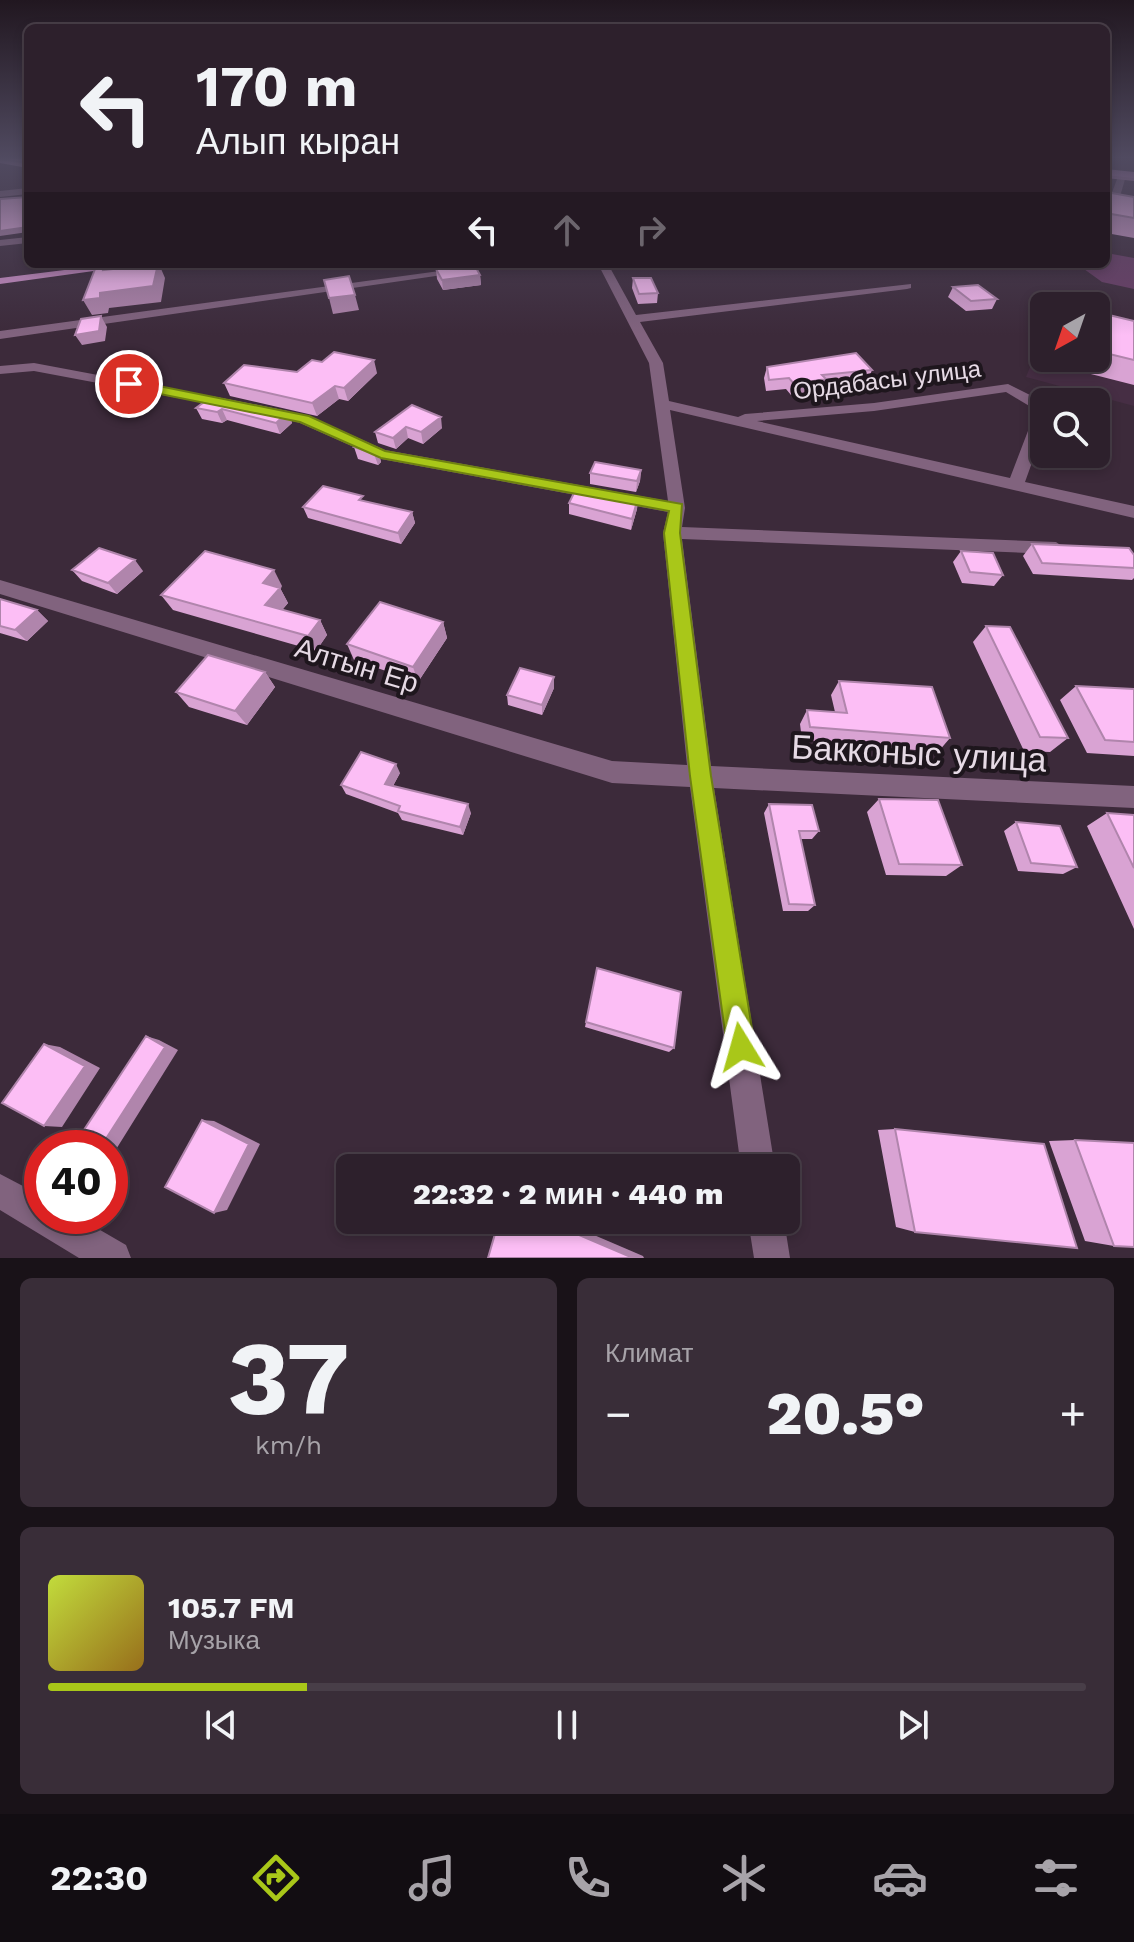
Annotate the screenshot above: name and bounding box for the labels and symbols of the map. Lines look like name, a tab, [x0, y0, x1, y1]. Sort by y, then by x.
north arrow	[1030, 292, 1110, 372]
pin	[95, 350, 163, 418]
street label: Ордабасы улица	[792, 355, 983, 405]
street label: Алтын Ер	[291, 631, 423, 700]
street label: Бакконыс улица	[790, 726, 1048, 780]
position arrow	[699, 1005, 783, 1089]
speed limit sign: 40	[24, 1130, 128, 1234]

